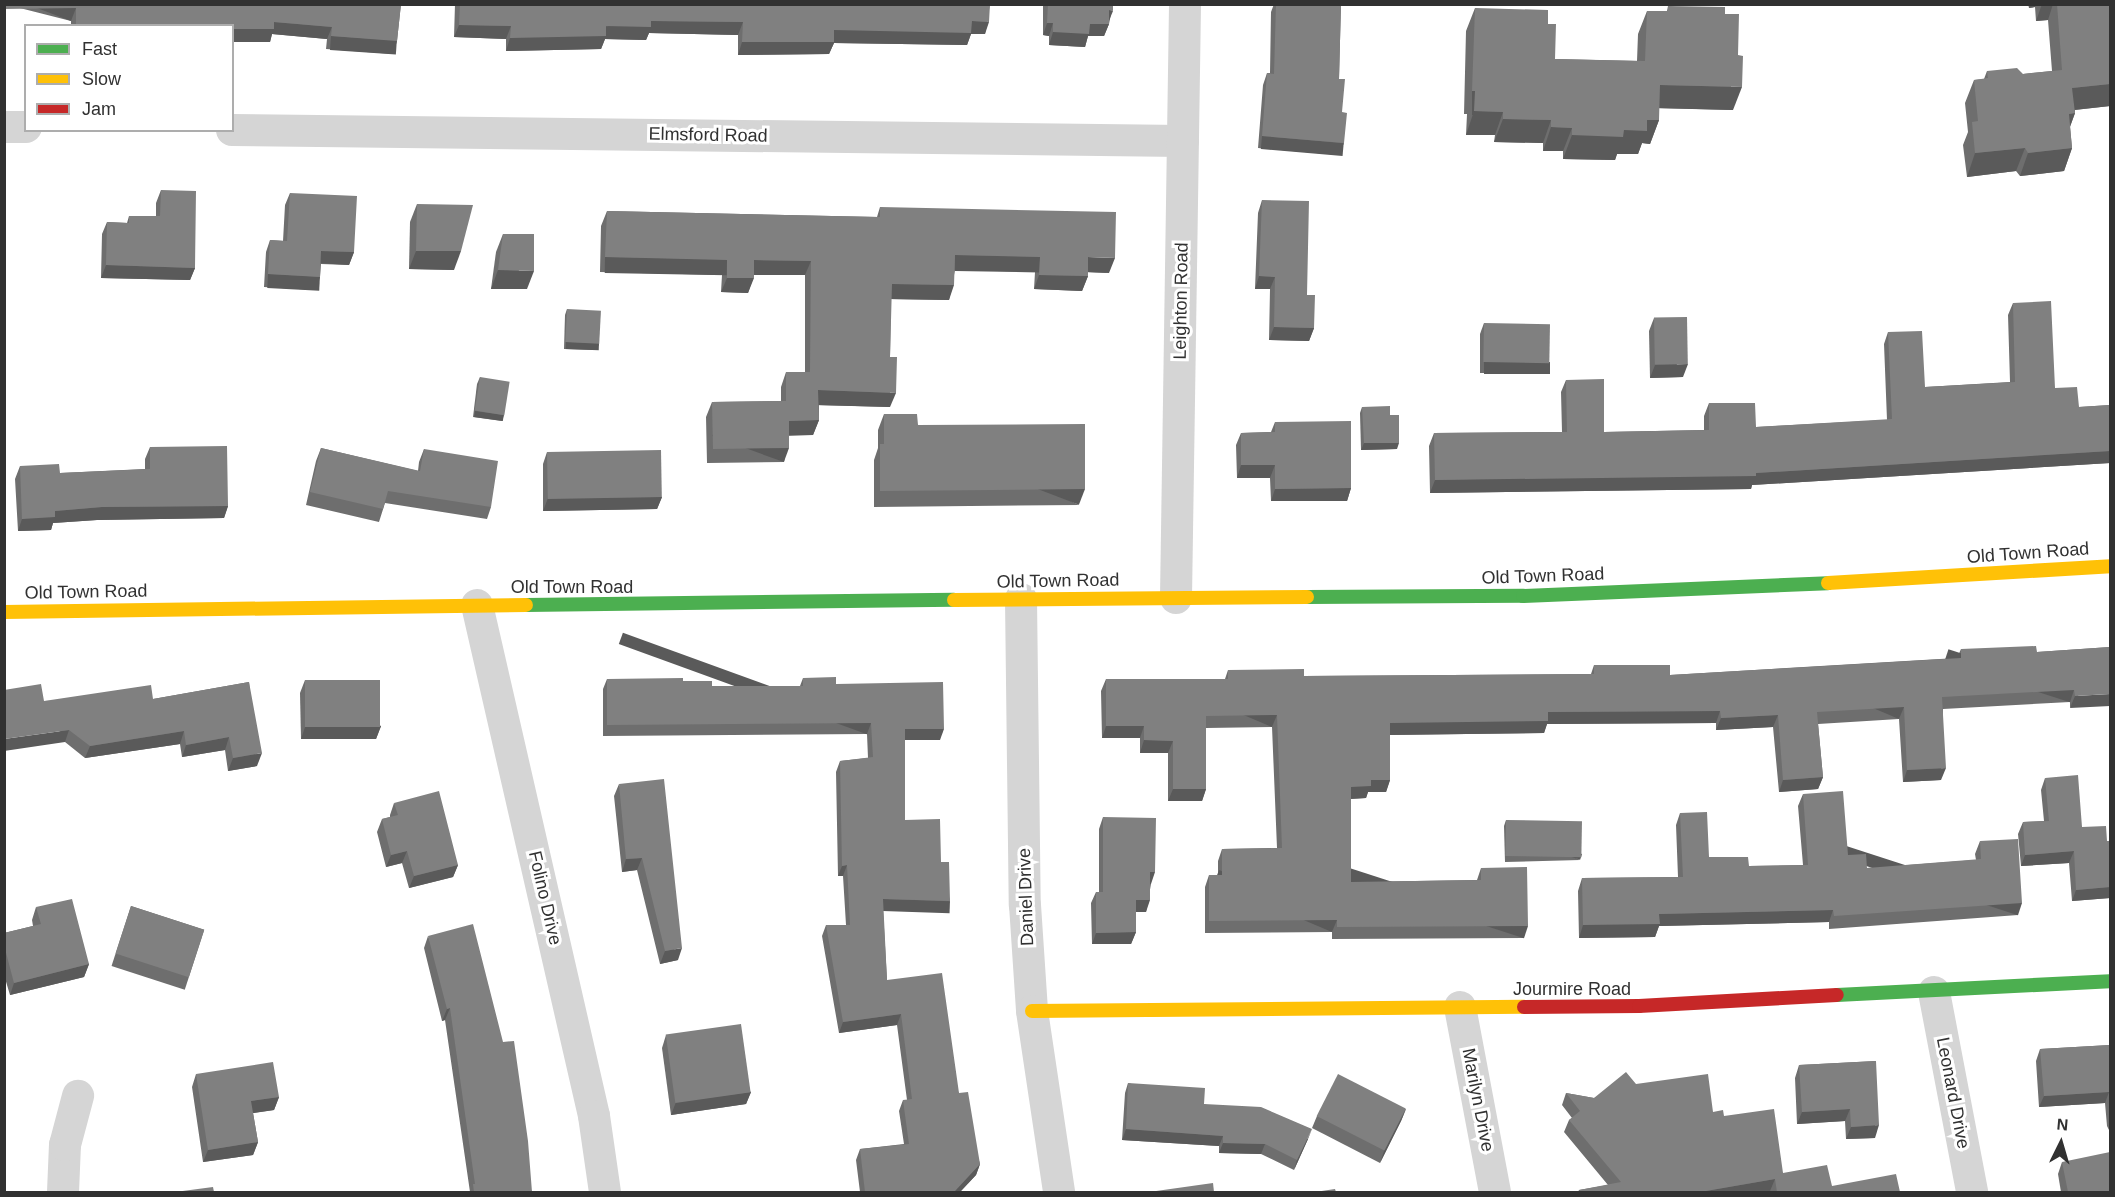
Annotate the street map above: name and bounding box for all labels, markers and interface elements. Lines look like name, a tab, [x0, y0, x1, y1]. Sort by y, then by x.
legend	[24, 24, 234, 132]
text: Fast	[82, 39, 117, 59]
text: Slow	[82, 69, 121, 89]
text: Jam	[82, 99, 116, 119]
street label: Elmsford Road	[648, 123, 768, 147]
street label: Leighton Road	[1169, 242, 1193, 360]
street label: Old Town Road	[1966, 538, 2090, 568]
street label: Old Town Road	[1481, 563, 1605, 589]
street label: Old Town Road	[996, 569, 1120, 593]
street label: Old Town Road	[510, 576, 634, 598]
street label: Old Town Road	[24, 580, 148, 604]
street label: Daniel Drive	[1013, 848, 1039, 946]
street label: Folino Drive	[524, 849, 566, 947]
street label: Jourmire Road	[1513, 978, 1631, 1000]
street label: Leonard Drive	[1932, 1035, 1974, 1151]
street label: Marilyn Drive	[1457, 1046, 1499, 1154]
north arrow	[2031, 1113, 2091, 1173]
text: N	[2056, 1116, 2069, 1134]

